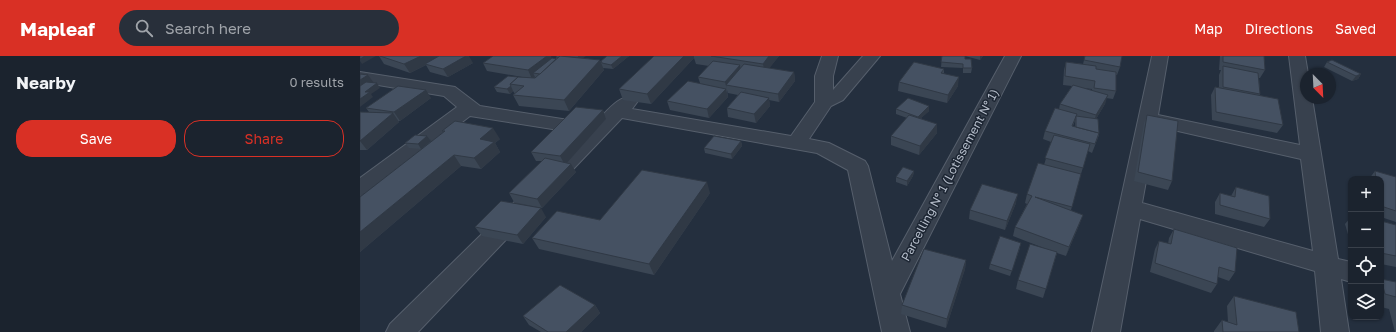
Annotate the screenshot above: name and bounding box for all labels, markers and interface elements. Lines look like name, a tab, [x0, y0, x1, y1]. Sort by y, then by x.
search box	[119, 10, 399, 46]
text: Mapleaf	[20, 17, 95, 40]
icon: search	[133, 17, 155, 39]
text: Search here	[165, 19, 251, 37]
text: Map	[1194, 20, 1223, 37]
text: Directions	[1245, 20, 1313, 37]
text: Saved	[1335, 20, 1376, 37]
north arrow	[1300, 68, 1336, 104]
text: Nearby	[16, 72, 76, 93]
text: 0 results	[289, 74, 344, 90]
street label: Parcelling N° 1 (Lotissement N° 1)	[898, 86, 1001, 263]
button: Save	[16, 120, 176, 157]
button: Share	[184, 120, 344, 157]
map controls	[1348, 176, 1384, 320]
button: +	[1348, 176, 1384, 212]
button: −	[1348, 212, 1384, 248]
button: locate	[1348, 248, 1384, 284]
button: layers	[1348, 284, 1384, 320]

